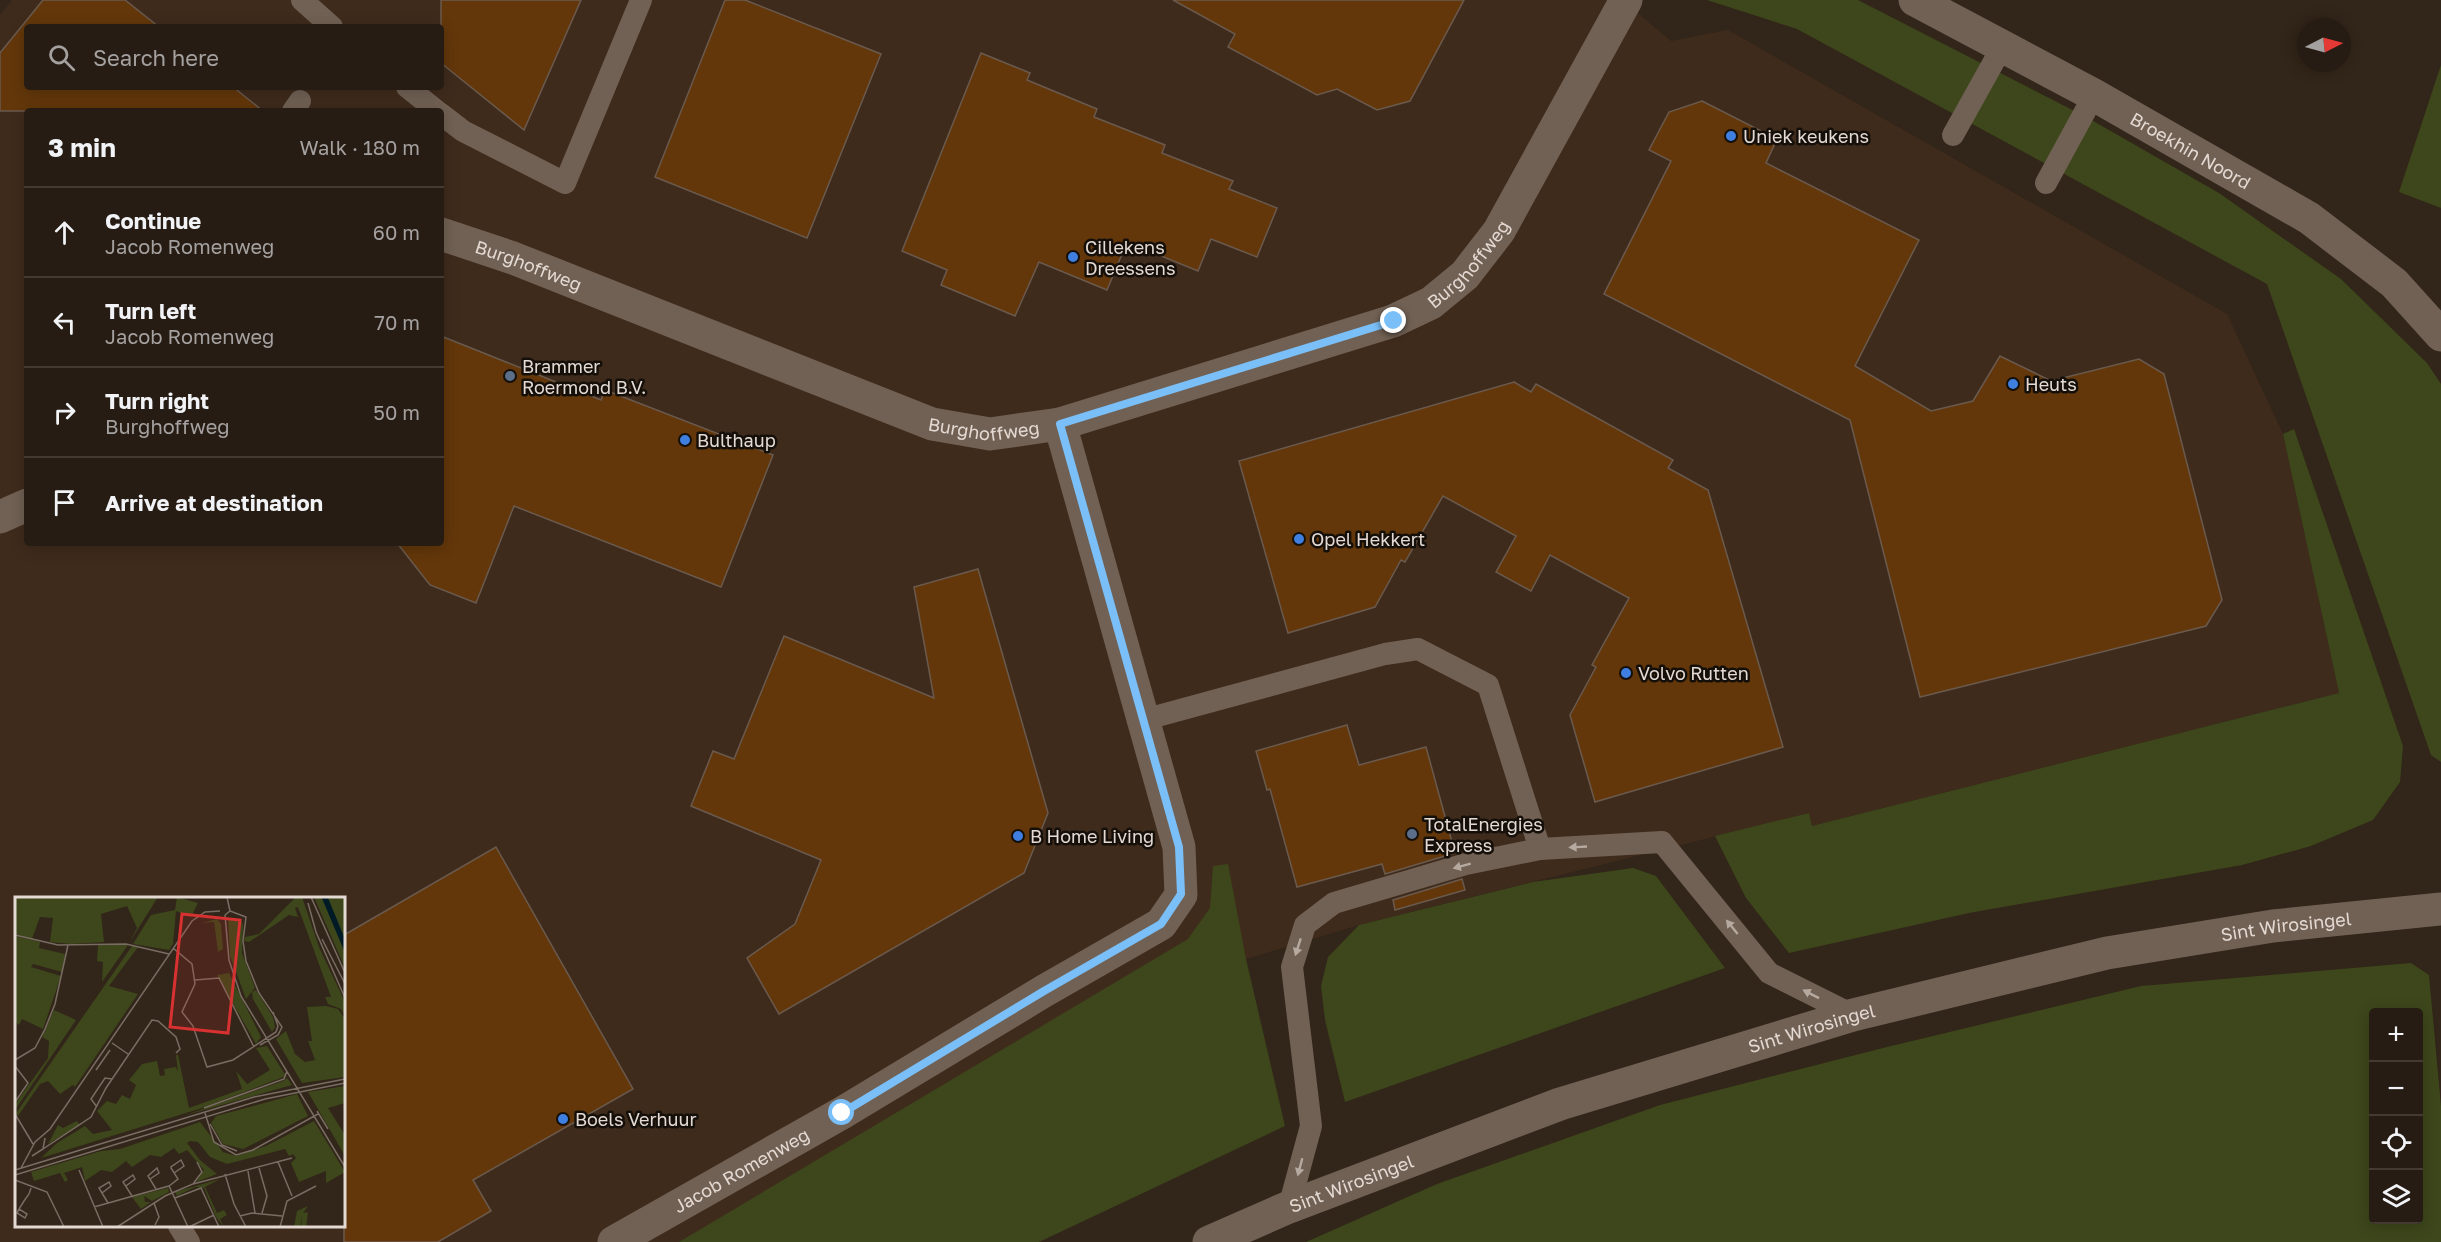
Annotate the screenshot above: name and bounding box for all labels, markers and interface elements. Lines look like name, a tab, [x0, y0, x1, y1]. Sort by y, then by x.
north arrow	[2297, 18, 2351, 72]
search box	[24, 24, 444, 90]
icon: search	[45, 41, 78, 74]
text: Search here	[93, 44, 219, 71]
street label: Broekhin Noord	[2127, 107, 2255, 193]
place label: Uniek keukens	[1743, 125, 1869, 147]
marker: Uniek keukens	[1724, 129, 1738, 143]
text: 3 min	[48, 132, 116, 163]
text: Walk · 180 m	[300, 135, 420, 159]
text: Continue	[105, 207, 201, 234]
icon: ahead	[48, 216, 81, 249]
street label: Burghoffweg	[1423, 216, 1514, 313]
text: 60 m	[373, 220, 420, 244]
text: Jacob Romenweg	[105, 234, 274, 258]
street label: Burghoffweg	[473, 235, 585, 295]
place label: Cillekens Dreessens	[1085, 236, 1175, 279]
marker: Cillekens Dreessens	[1066, 250, 1080, 264]
text: Turn left	[105, 297, 196, 324]
icon: left	[48, 306, 81, 339]
route end	[1380, 307, 1406, 333]
text: 70 m	[374, 310, 420, 334]
text: Jacob Romenweg	[105, 324, 274, 348]
place label: Brammer Roermond B.V.	[522, 355, 646, 398]
marker: Brammer Roermond B.V.	[503, 369, 517, 383]
place label: Heuts	[2025, 373, 2077, 395]
marker: Heuts	[2006, 377, 2020, 391]
text: Turn right	[105, 387, 209, 414]
icon: right	[48, 396, 81, 429]
text: 50 m	[373, 400, 420, 424]
street label: Burghoffweg	[927, 413, 1041, 445]
text: Burghoffweg	[105, 414, 230, 438]
place label: Bulthaup	[697, 429, 776, 451]
marker: Bulthaup	[678, 433, 692, 447]
icon: arrive	[48, 486, 81, 519]
text: Arrive at destination	[105, 489, 323, 516]
place label: Opel Hekkert	[1311, 528, 1425, 550]
marker: Opel Hekkert	[1292, 532, 1306, 546]
place label: Volvo Rutten	[1638, 662, 1749, 684]
marker: Volvo Rutten	[1619, 666, 1633, 680]
place label: TotalEnergies Express	[1424, 813, 1543, 856]
place label: B Home Living	[1030, 825, 1154, 847]
marker: TotalEnergies Express	[1405, 827, 1419, 841]
marker: B Home Living	[1011, 829, 1025, 843]
one-way arrow	[1568, 842, 1587, 851]
one-way arrow	[1453, 861, 1471, 871]
inset map	[15, 897, 345, 1227]
street label: Sint Wirosingel	[2219, 907, 2353, 945]
one-way arrow	[1726, 920, 1738, 935]
one-way arrow	[1293, 938, 1303, 956]
one-way arrow	[1802, 989, 1819, 999]
street label: Sint Wirosingel	[1745, 999, 1877, 1057]
map controls	[2369, 1008, 2423, 1224]
button: +	[2369, 1008, 2423, 1062]
button: −	[2369, 1062, 2423, 1116]
route start	[828, 1099, 854, 1125]
place label: Boels Verhuur	[575, 1108, 696, 1130]
marker: Boels Verhuur	[556, 1112, 570, 1126]
button: locate	[2369, 1116, 2423, 1170]
street label: Jacob Romenweg	[669, 1123, 813, 1217]
street label: Sint Wirosingel	[1286, 1150, 1417, 1217]
one-way arrow	[1295, 1158, 1304, 1176]
button: layers	[2369, 1170, 2423, 1224]

